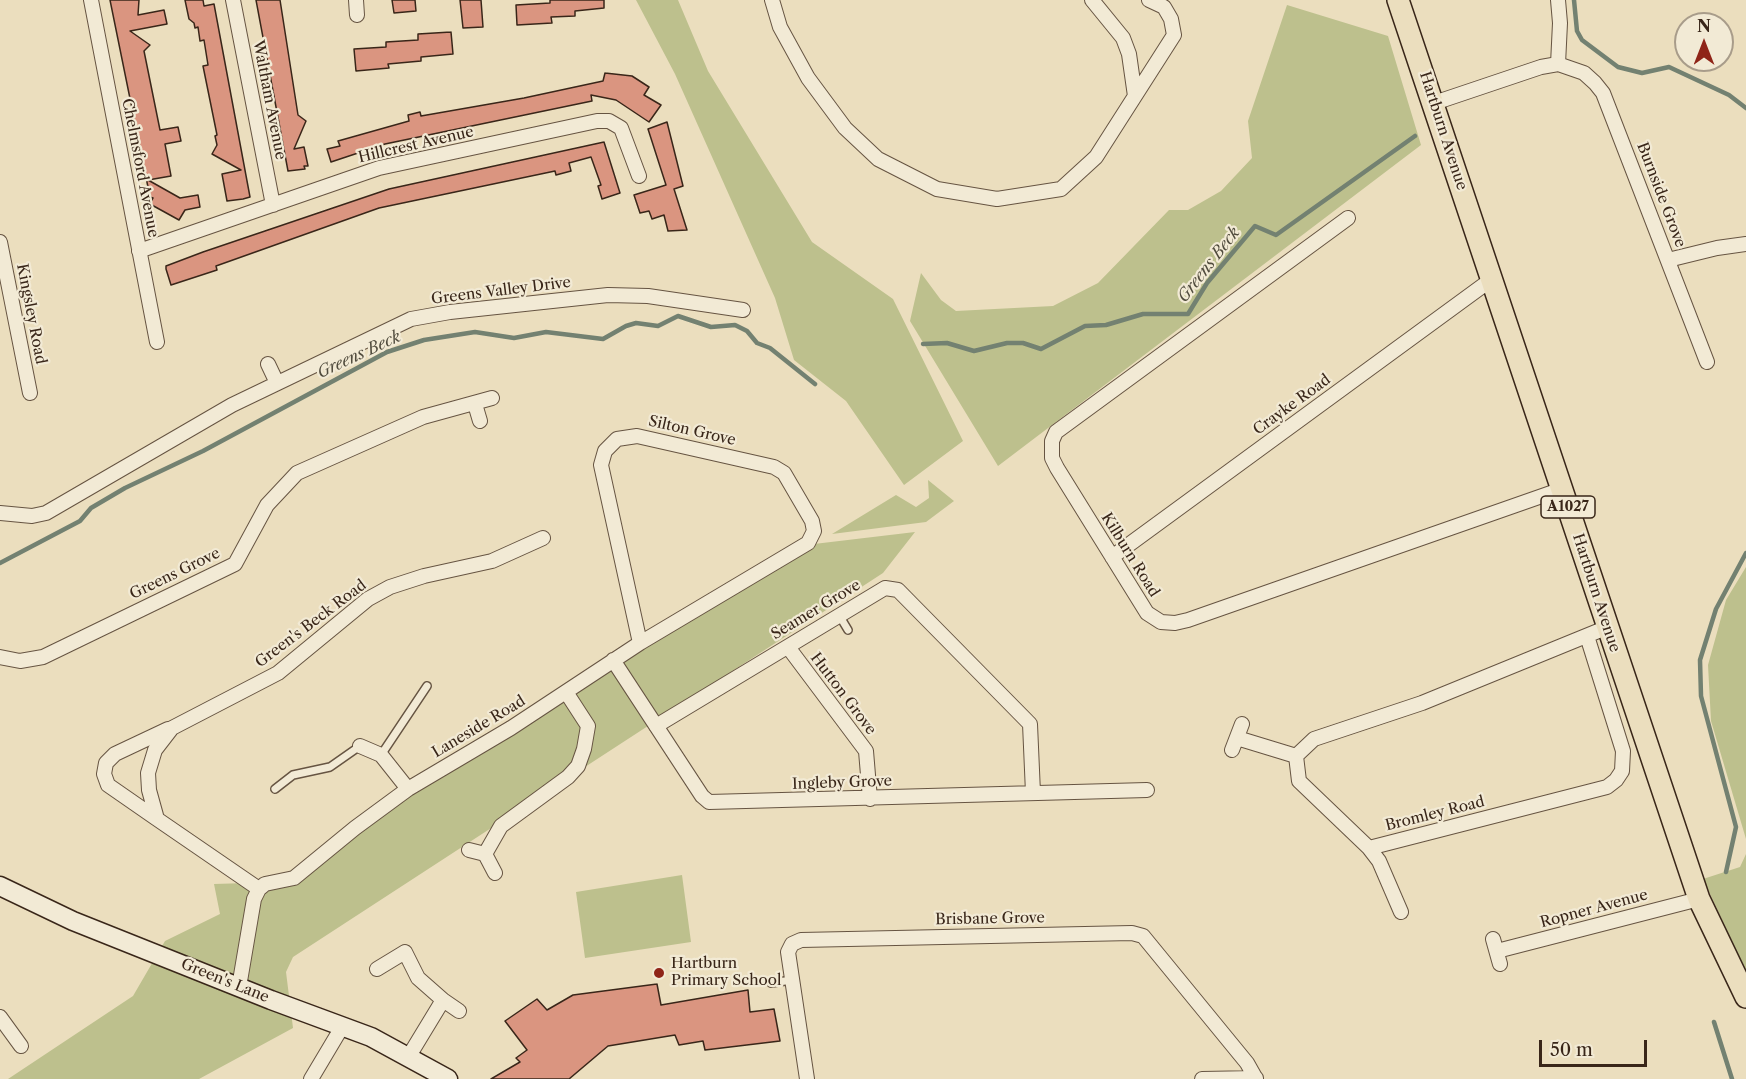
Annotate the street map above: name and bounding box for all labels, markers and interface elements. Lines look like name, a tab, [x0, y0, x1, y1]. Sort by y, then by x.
north arrow	[1674, 12, 1734, 72]
text: N	[1697, 16, 1711, 36]
street label: Waltham Avenue	[249, 39, 289, 161]
street label: Hartburn Avenue	[1415, 69, 1471, 193]
street label: Chelmsford Avenue	[118, 97, 162, 239]
street label: Hillcrest Avenue	[357, 123, 475, 167]
street label: Burnside Grove	[1633, 140, 1689, 250]
water label: Greens Beck	[1174, 224, 1244, 306]
street label: Kingsley Road	[12, 262, 50, 366]
street label: Greens Valley Drive	[430, 273, 572, 309]
water label: Greens Beck	[314, 327, 404, 383]
street label: Crayke Road	[1250, 371, 1334, 439]
street label: Silton Grove	[647, 412, 737, 450]
road number: A1027	[1541, 496, 1595, 518]
street label: Kilburn Road	[1097, 510, 1163, 600]
street label: Hartburn Avenue	[1568, 531, 1624, 655]
street label: Greens Grove	[127, 544, 223, 604]
street label: Green's Beck Road	[252, 576, 370, 672]
street label: Seamer Grove	[768, 576, 864, 644]
street label: Hutton Grove	[806, 649, 880, 739]
street label: Laneside Road	[429, 692, 529, 762]
street label: Ingleby Grove	[792, 772, 892, 794]
street label: Bromley Road	[1383, 793, 1487, 835]
street label: Ropner Avenue	[1538, 886, 1650, 932]
street label: Brisbane Grove	[935, 909, 1045, 929]
street label: Green's Lane	[178, 955, 272, 1007]
place label: Hartburn Primary School	[671, 955, 781, 990]
marker: Hartburn Primary School	[652, 966, 666, 980]
scale bar	[1542, 1028, 1650, 1066]
text: 50 m	[1550, 1039, 1593, 1061]

